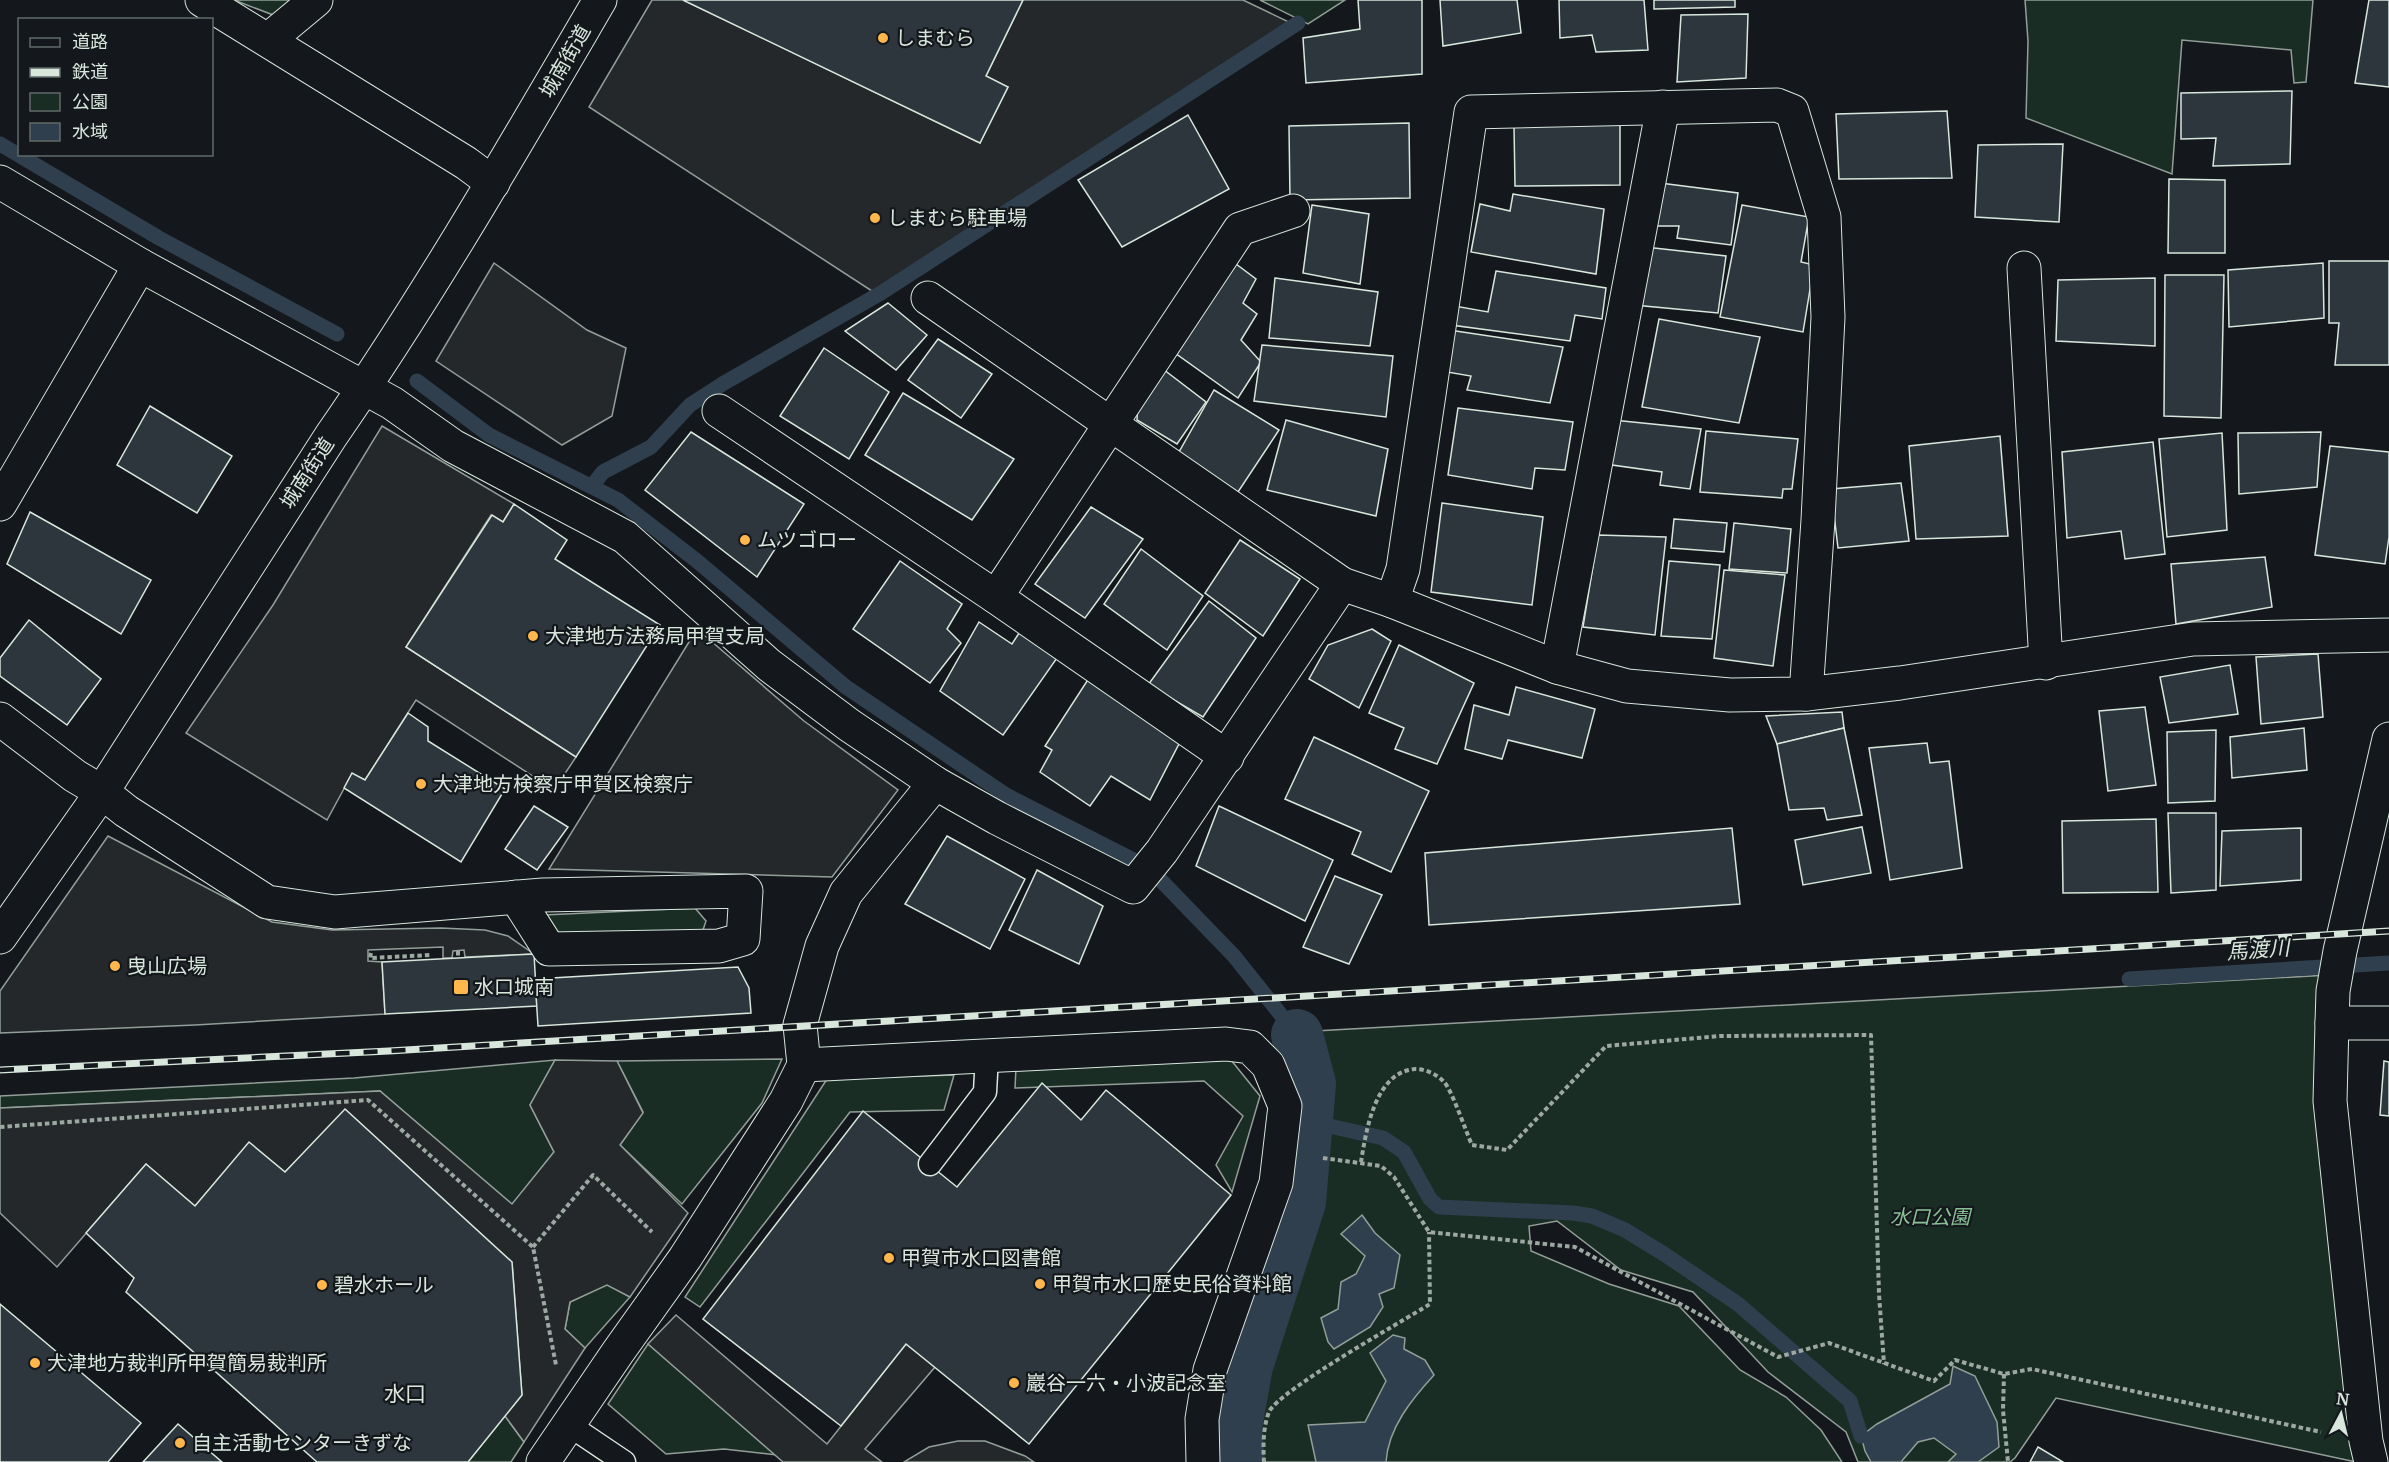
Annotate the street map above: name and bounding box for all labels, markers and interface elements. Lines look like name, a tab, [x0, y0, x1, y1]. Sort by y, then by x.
legend	[18, 18, 213, 156]
street label: 城南街道	[534, 20, 595, 102]
place label: しまむら	[895, 25, 975, 50]
text: 道路	[72, 30, 108, 53]
marker: しまむら	[876, 31, 890, 45]
text: 鉄道	[72, 60, 108, 83]
text: 公園	[72, 90, 108, 113]
text: 水域	[72, 120, 108, 143]
place label: しまむら駐車場	[887, 205, 1027, 230]
marker: しまむら駐車場	[868, 211, 882, 225]
street label: 城南街道	[274, 432, 339, 513]
place label: ムツゴロー	[757, 527, 857, 552]
marker: ムツゴロー	[738, 533, 752, 547]
place label: 大津地方法務局甲賀支局	[545, 623, 765, 648]
marker: 大津地方法務局甲賀支局	[526, 629, 540, 643]
place label: 大津地方検察庁甲賀区検察庁	[433, 771, 693, 796]
marker: 大津地方検察庁甲賀区検察庁	[414, 777, 428, 791]
water label: 馬渡川	[2226, 934, 2292, 965]
place label: 曳山広場	[127, 953, 207, 978]
marker: 曳山広場	[108, 959, 122, 973]
place label: 水口城南	[474, 974, 554, 999]
marker: 水口城南	[452, 978, 470, 996]
park label: 水口公園	[1890, 1204, 1973, 1229]
place label: 甲賀市水口図書館	[901, 1245, 1061, 1270]
marker: 甲賀市水口図書館	[882, 1251, 896, 1265]
place label: 甲賀市水口歴史民俗資料館	[1052, 1271, 1292, 1296]
place label: 碧水ホール	[334, 1272, 434, 1297]
marker: 甲賀市水口歴史民俗資料館	[1033, 1277, 1047, 1291]
marker: 碧水ホール	[315, 1278, 329, 1292]
place label: 大津地方裁判所甲賀簡易裁判所	[47, 1350, 327, 1375]
marker: 大津地方裁判所甲賀簡易裁判所	[28, 1356, 42, 1370]
place label: 巖谷一六・小波記念室	[1026, 1370, 1226, 1395]
marker: 巖谷一六・小波記念室	[1007, 1376, 1021, 1390]
district label: 水口	[384, 1380, 426, 1407]
north arrow	[2311, 1384, 2371, 1444]
text: N	[2335, 1388, 2351, 1410]
place label: 自主活動センターきずな	[192, 1430, 412, 1455]
marker: 自主活動センターきずな	[173, 1436, 187, 1450]

